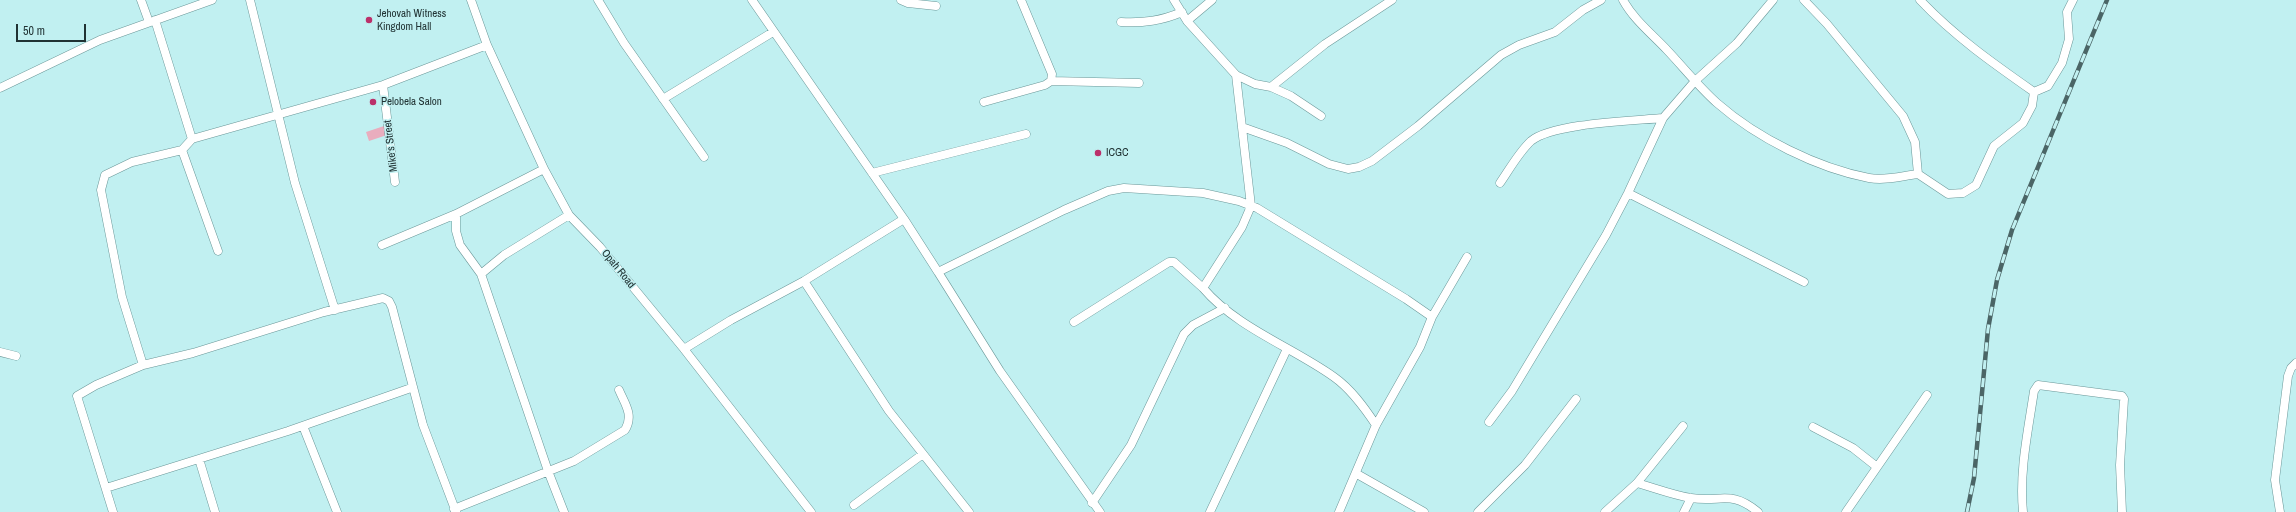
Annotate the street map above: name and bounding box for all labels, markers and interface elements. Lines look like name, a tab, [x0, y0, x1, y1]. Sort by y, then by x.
place label: Jehovah Witness Kingdom Hall	[377, 7, 446, 33]
marker: Jehovah Witness Kingdom Hall	[364, 15, 374, 25]
scale bar	[18, 16, 88, 42]
text: 50 m	[23, 23, 45, 39]
place label: Pelobela Salon	[381, 95, 442, 109]
marker: Pelobela Salon	[368, 97, 378, 107]
street label: Mike's Street	[381, 119, 401, 173]
place label: ICGC	[1106, 146, 1129, 160]
marker: ICGC	[1093, 148, 1103, 158]
street label: Opah Road	[598, 247, 638, 291]

